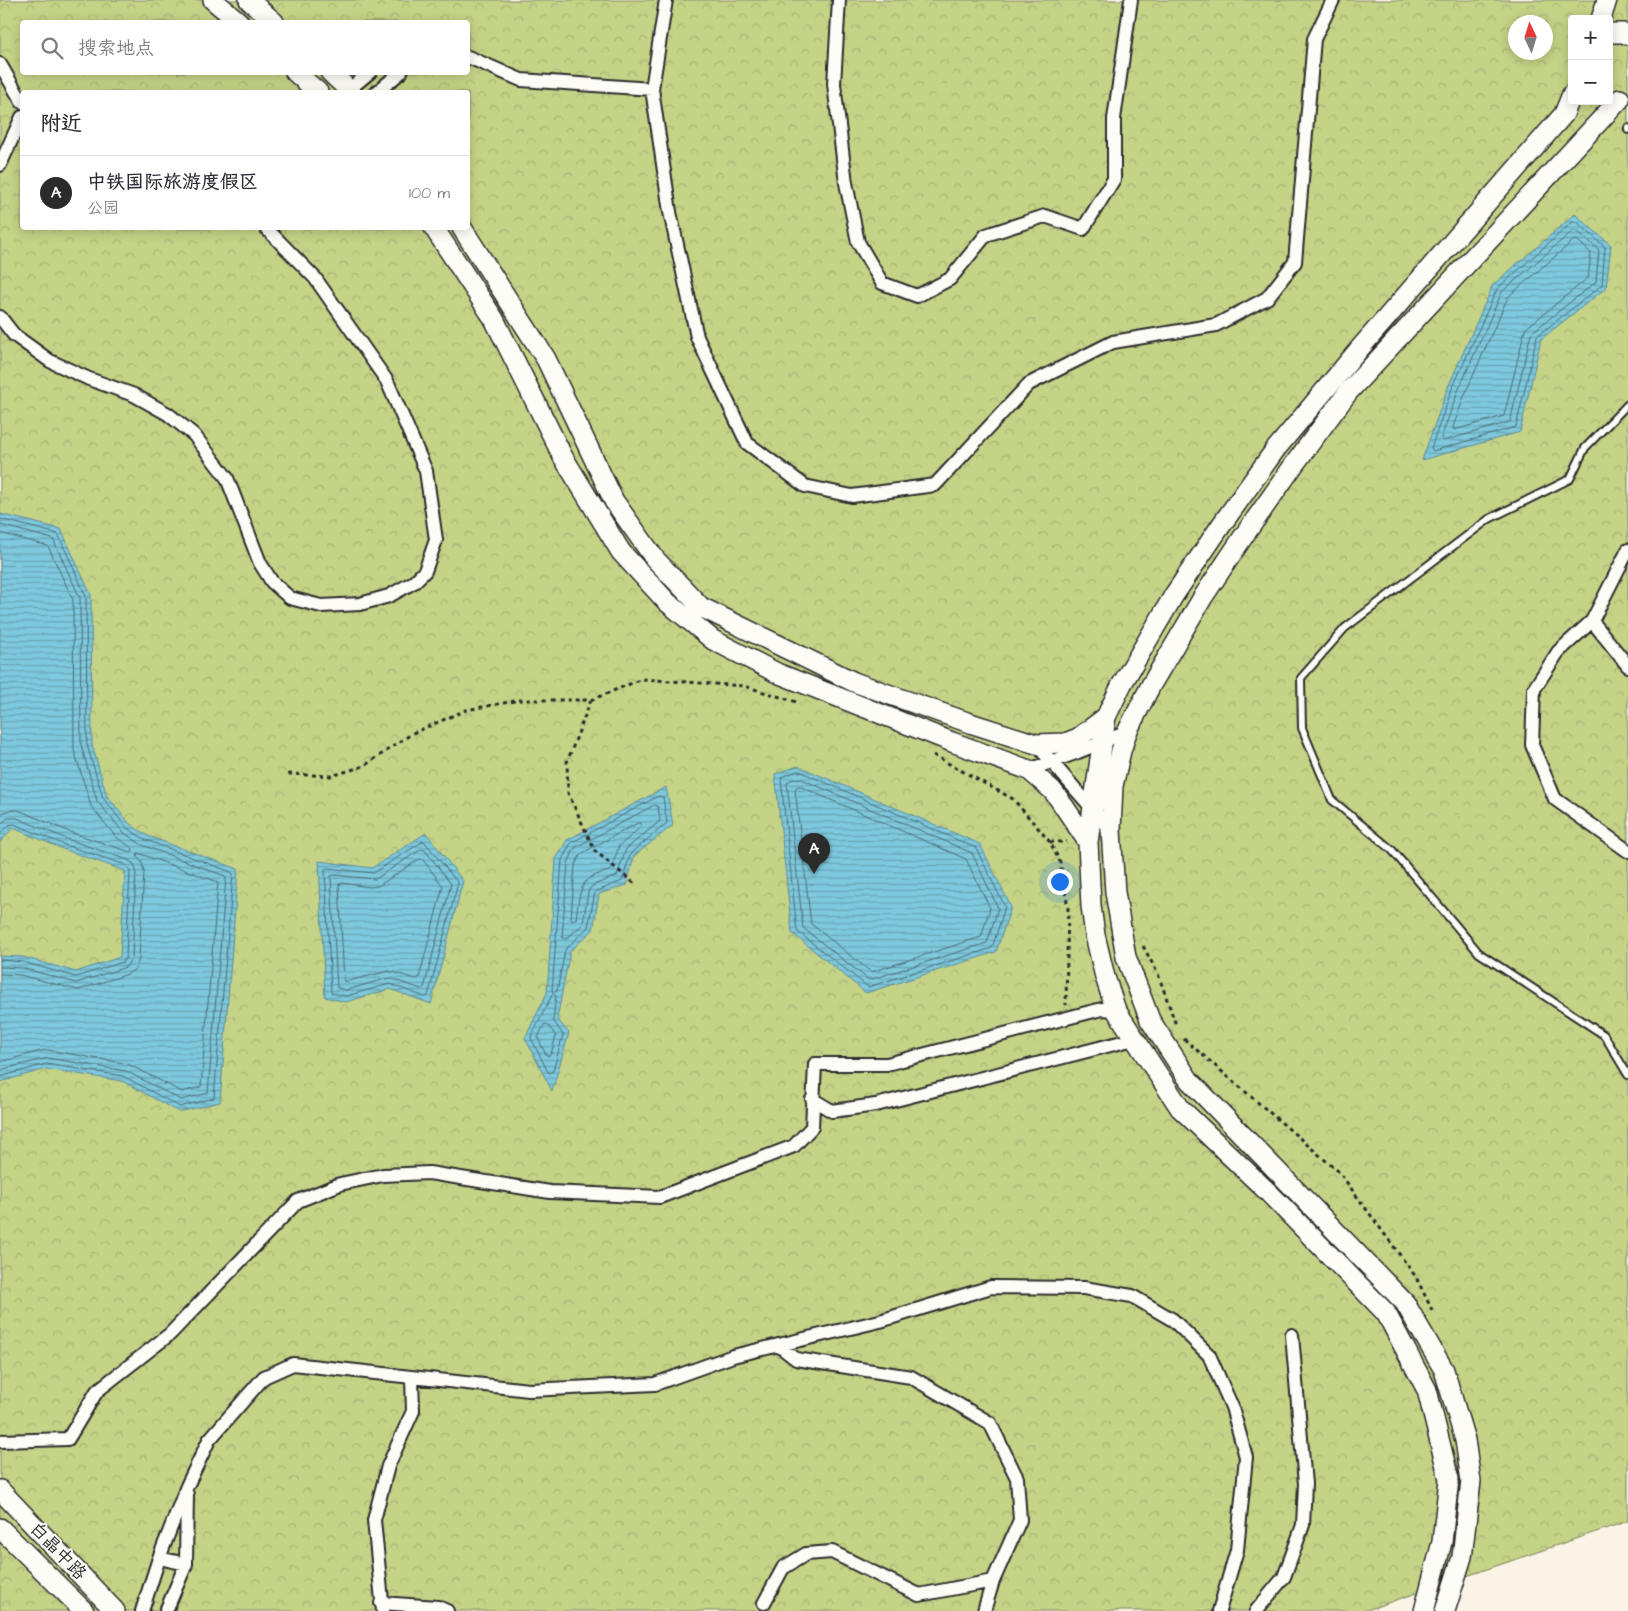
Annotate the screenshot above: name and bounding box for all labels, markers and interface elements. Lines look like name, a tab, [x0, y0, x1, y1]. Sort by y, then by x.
north arrow	[1508, 15, 1553, 60]
map controls	[1568, 15, 1613, 105]
button: +	[1568, 15, 1613, 60]
search box	[20, 20, 470, 75]
icon: search	[38, 34, 66, 62]
text: 搜索地点	[78, 35, 154, 62]
button: −	[1568, 60, 1613, 105]
text: 附近	[40, 109, 82, 138]
text: 中铁国际旅游度假区	[87, 169, 258, 196]
text: A	[51, 182, 61, 204]
text: 100 m	[409, 182, 450, 204]
text: 公园	[87, 197, 119, 219]
pin: A	[798, 833, 830, 874]
your location	[1047, 869, 1073, 895]
street label: 白晶中路	[24, 1516, 92, 1586]

